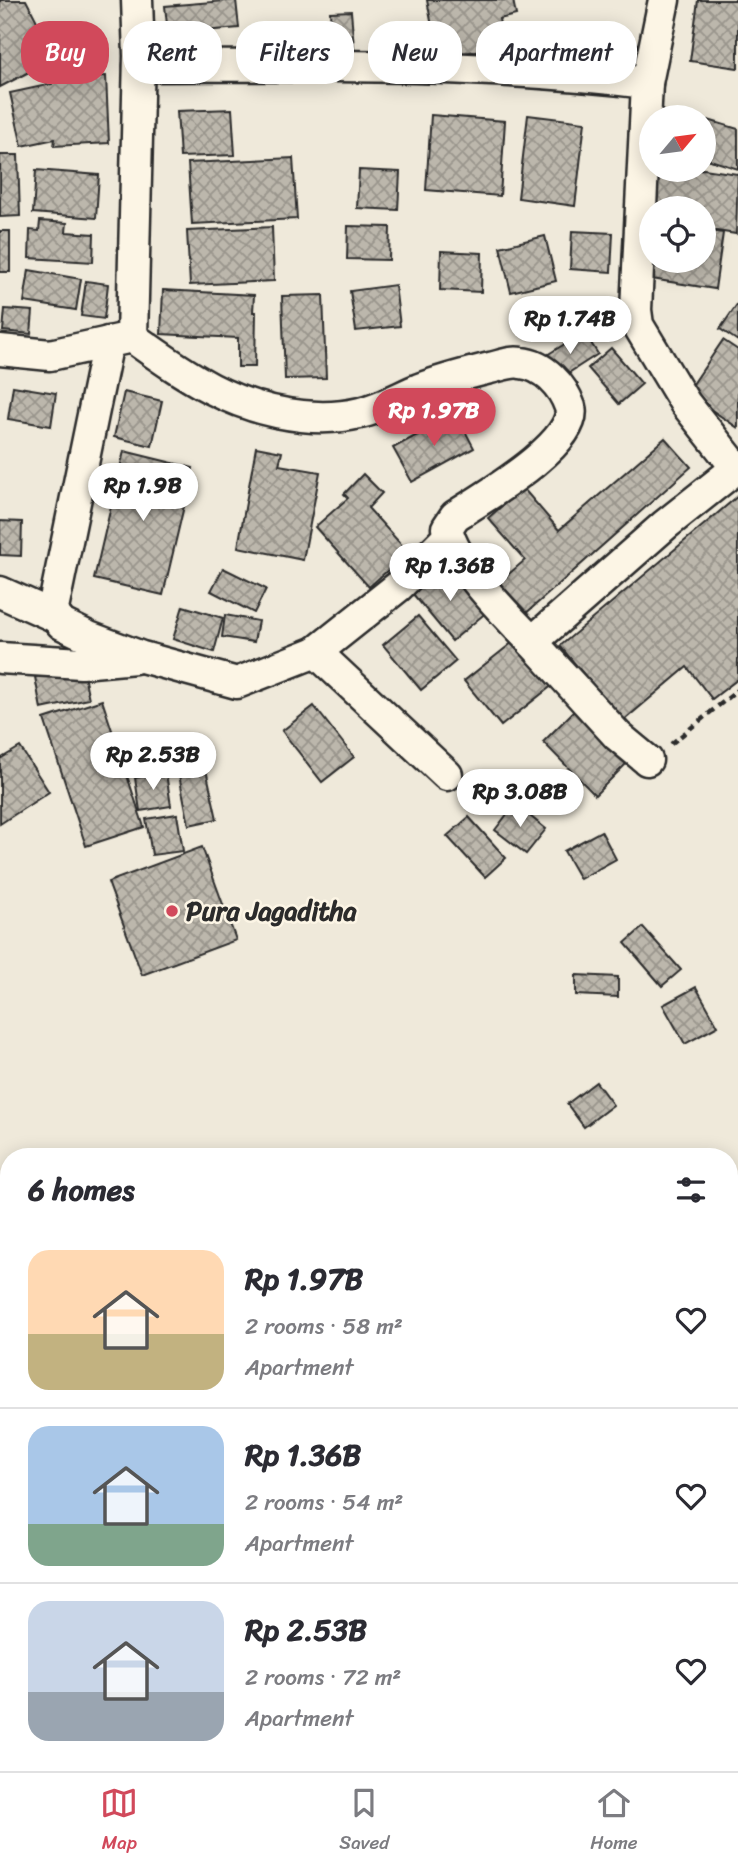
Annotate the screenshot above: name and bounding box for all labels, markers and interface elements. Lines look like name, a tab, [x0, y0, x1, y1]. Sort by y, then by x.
chip: Buy	[21, 21, 109, 84]
chip: Rent	[123, 21, 222, 84]
chip: Filters	[236, 21, 354, 84]
chip: New	[368, 21, 462, 84]
chip: Apartment	[476, 21, 637, 84]
north arrow	[639, 105, 716, 182]
map controls	[639, 105, 716, 273]
button: locate	[639, 196, 716, 273]
pin: Rp 1.74B	[498, 296, 642, 356]
text: Rp 1.74B	[525, 298, 615, 339]
pin: Rp 1.97B	[362, 388, 506, 448]
text: Rp 1.97B	[389, 390, 479, 431]
pin: Rp 1.9B	[78, 463, 208, 523]
text: Rp 1.9B	[104, 465, 182, 506]
pin: Rp 1.36B	[378, 544, 522, 603]
text: Rp 1.36B	[405, 545, 495, 586]
pin: Rp 2.53B	[81, 732, 225, 792]
text: Rp 2.53B	[106, 734, 200, 775]
pin: Rp 3.08B	[448, 770, 592, 829]
text: Rp 3.08B	[473, 771, 567, 812]
place label: Pura Jagaditha	[186, 888, 357, 934]
marker: Pura Jagaditha	[164, 903, 180, 919]
text: 6 homes	[28, 1163, 135, 1217]
icon: filters	[672, 1171, 710, 1209]
text: Rp 1.97B	[245, 1252, 363, 1306]
icon: home	[84, 1278, 168, 1362]
icon: heart	[672, 1301, 710, 1339]
text: 2 rooms · 58 m²	[245, 1306, 403, 1347]
text: Apartment	[245, 1347, 354, 1388]
text: Rp 1.36B	[245, 1428, 361, 1482]
icon: home	[84, 1454, 168, 1538]
icon: heart	[672, 1477, 710, 1515]
text: 2 rooms · 54 m²	[245, 1482, 403, 1523]
text: Apartment	[245, 1523, 354, 1564]
text: Rp 2.53B	[245, 1603, 367, 1657]
icon: home	[84, 1629, 168, 1713]
icon: heart	[672, 1652, 710, 1690]
text: 2 rooms · 72 m²	[245, 1657, 401, 1698]
text: Apartment	[245, 1698, 354, 1739]
tab: Map	[100, 1784, 138, 1859]
tab: Saved	[339, 1784, 389, 1859]
tab: Home	[590, 1784, 638, 1859]

